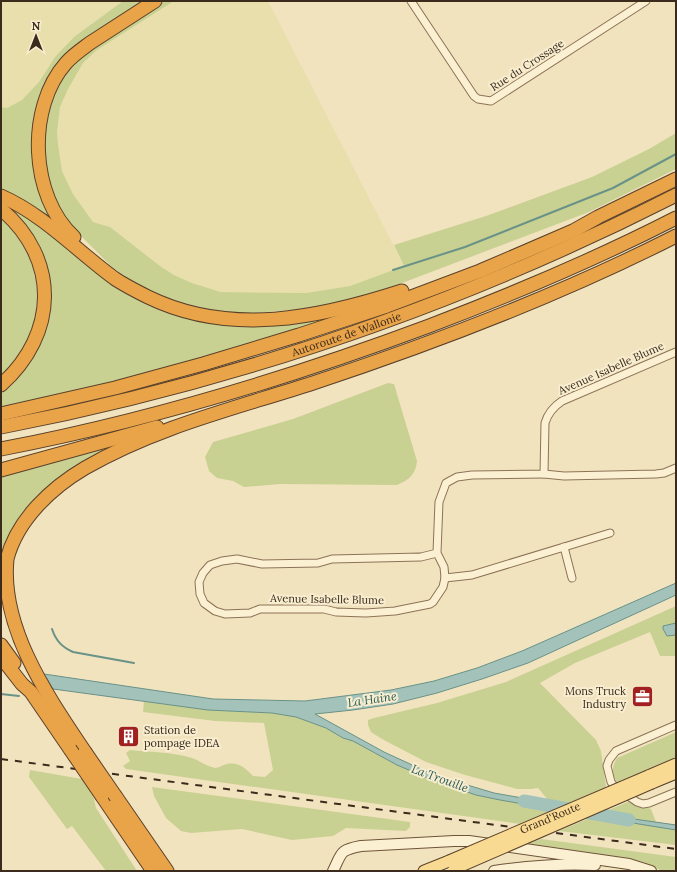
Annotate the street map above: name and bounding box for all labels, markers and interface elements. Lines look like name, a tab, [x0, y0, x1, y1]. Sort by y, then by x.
north arrow	[16, 16, 56, 56]
text: N	[32, 19, 41, 33]
street label: Rue du Crossage	[488, 36, 566, 94]
street label: Autoroute de Wallonie	[289, 309, 403, 360]
street label: Avenue Isabelle Blume	[555, 338, 666, 398]
street label: Avenue Isabelle Blume	[269, 591, 384, 607]
place label: Mons Truck Industry	[565, 684, 626, 711]
office icon: Mons Truck Industry	[629, 684, 655, 710]
water label: La Haine	[347, 688, 398, 710]
building icon: Station de pompage IDEA	[116, 723, 142, 749]
place label: Station de pompage IDEA	[144, 723, 221, 750]
water label: La Trouille	[410, 761, 471, 795]
street label: Grand'Route	[518, 799, 583, 837]

